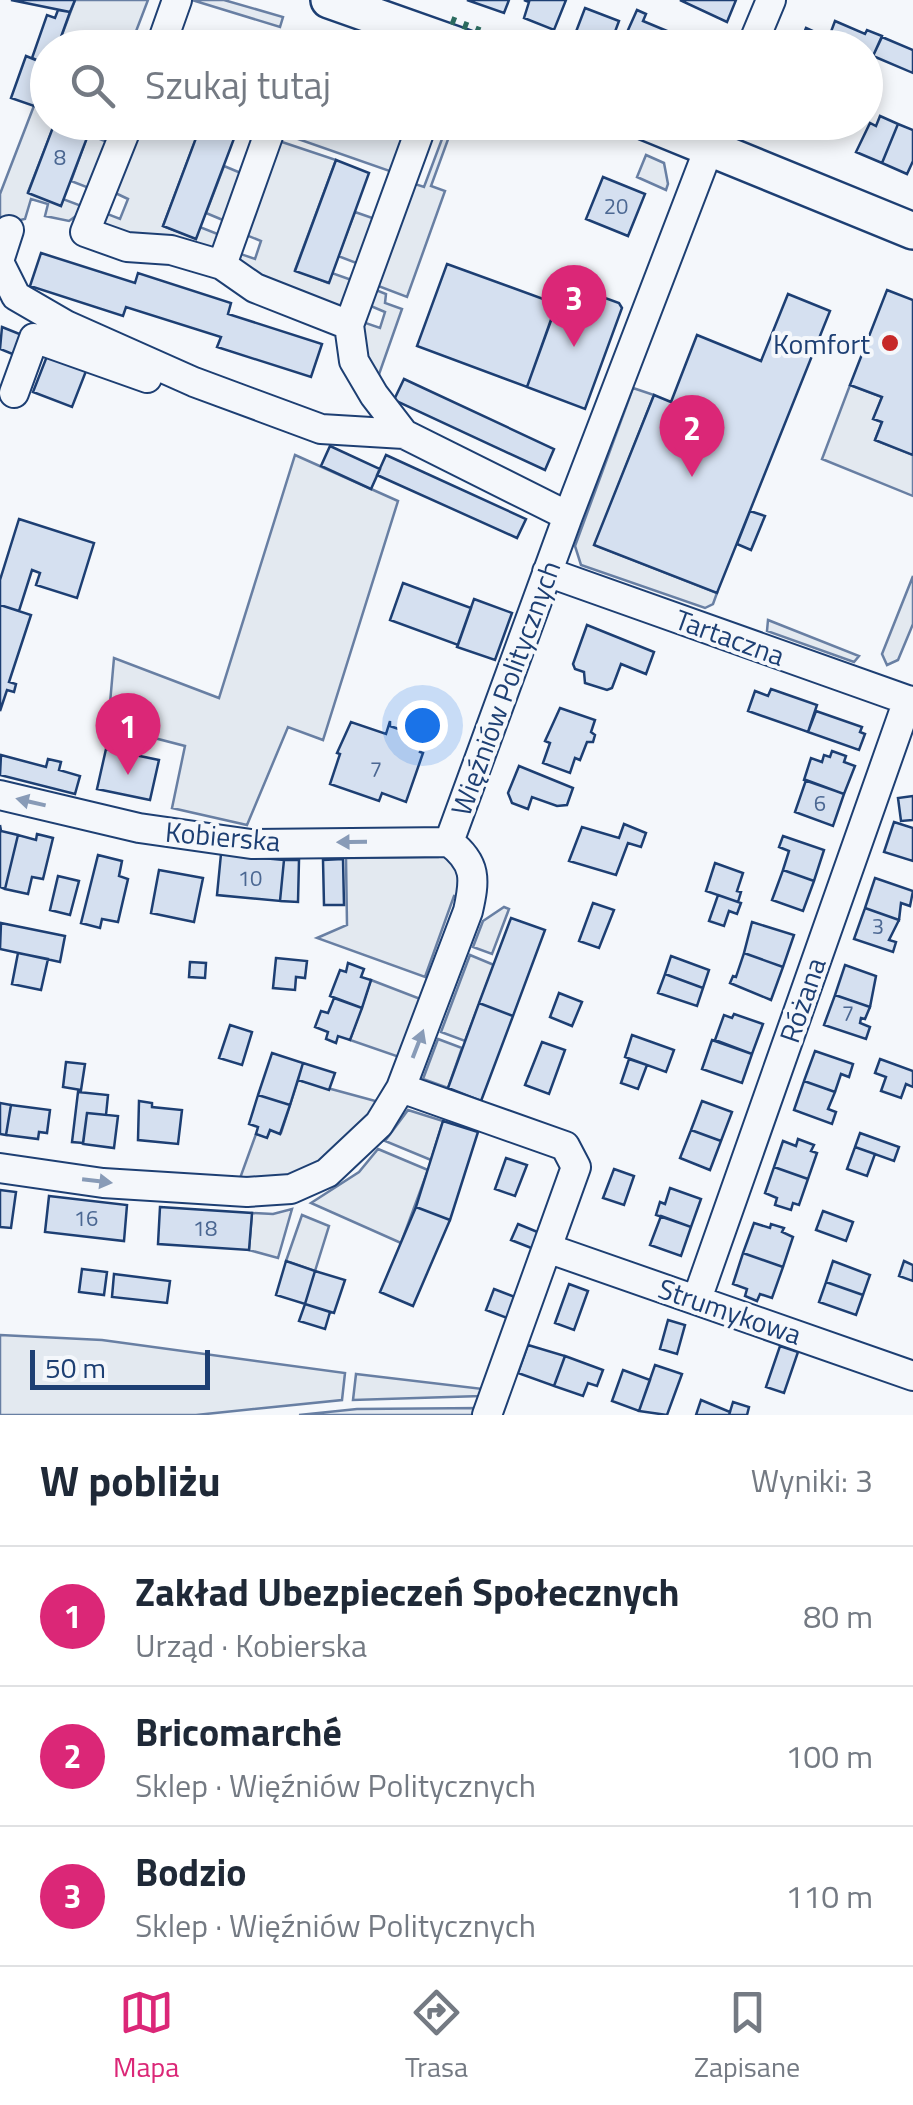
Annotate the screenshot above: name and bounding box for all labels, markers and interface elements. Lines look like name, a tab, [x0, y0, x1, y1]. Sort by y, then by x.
search box	[30, 30, 883, 140]
text: Szukaj tutaj	[145, 56, 331, 114]
icon: search	[65, 58, 120, 113]
house number: 8	[54, 140, 66, 174]
house number: 20	[604, 189, 628, 223]
pin: 3	[542, 264, 606, 347]
place label: Komfort	[773, 322, 870, 365]
marker: Komfort	[879, 332, 901, 354]
pin: 2	[660, 394, 724, 477]
street label: Więźniów Politycznych	[439, 555, 571, 821]
street label: Tartaczna	[669, 597, 791, 677]
pin: 1	[96, 692, 160, 775]
your location	[397, 700, 448, 751]
house number: 7	[370, 752, 382, 786]
house number: 6	[814, 786, 826, 820]
one-way arrow	[15, 794, 46, 809]
street label: Kobierska	[164, 810, 282, 862]
one-way arrow	[335, 834, 367, 850]
house number: 10	[238, 861, 262, 895]
house number: 3	[872, 909, 884, 943]
street label: Różana	[767, 952, 837, 1048]
house number: 7	[842, 996, 854, 1030]
one-way arrow	[411, 1029, 426, 1059]
one-way arrow	[81, 1173, 113, 1189]
house number: 16	[74, 1201, 98, 1235]
house number: 18	[193, 1211, 217, 1245]
street label: Strumykowa	[653, 1266, 807, 1356]
scale bar	[30, 1345, 210, 1390]
text: 50 m	[45, 1346, 106, 1389]
text: W pobliżu	[40, 1448, 221, 1512]
text: Wyniki: 3	[751, 1456, 873, 1504]
text: Zakład Ubezpieczeń Społecznych	[135, 1563, 679, 1621]
text: 1	[64, 1592, 81, 1640]
text: 80 m	[803, 1592, 873, 1640]
text: Urząd · Kobierska	[135, 1621, 367, 1669]
text: Bricomarché	[135, 1703, 342, 1761]
text: 2	[64, 1732, 81, 1780]
text: 100 m	[785, 1732, 873, 1780]
text: Sklep · Więźniów Politycznych	[135, 1761, 536, 1809]
text: Bodzio	[135, 1843, 247, 1901]
text: 3	[64, 1872, 81, 1920]
text: 110 m	[785, 1872, 873, 1920]
text: Sklep · Więźniów Politycznych	[135, 1901, 536, 1949]
tab: Mapa	[113, 1985, 179, 2088]
tab: Trasa	[405, 1985, 468, 2088]
tab: Zapisane	[694, 1985, 800, 2088]

